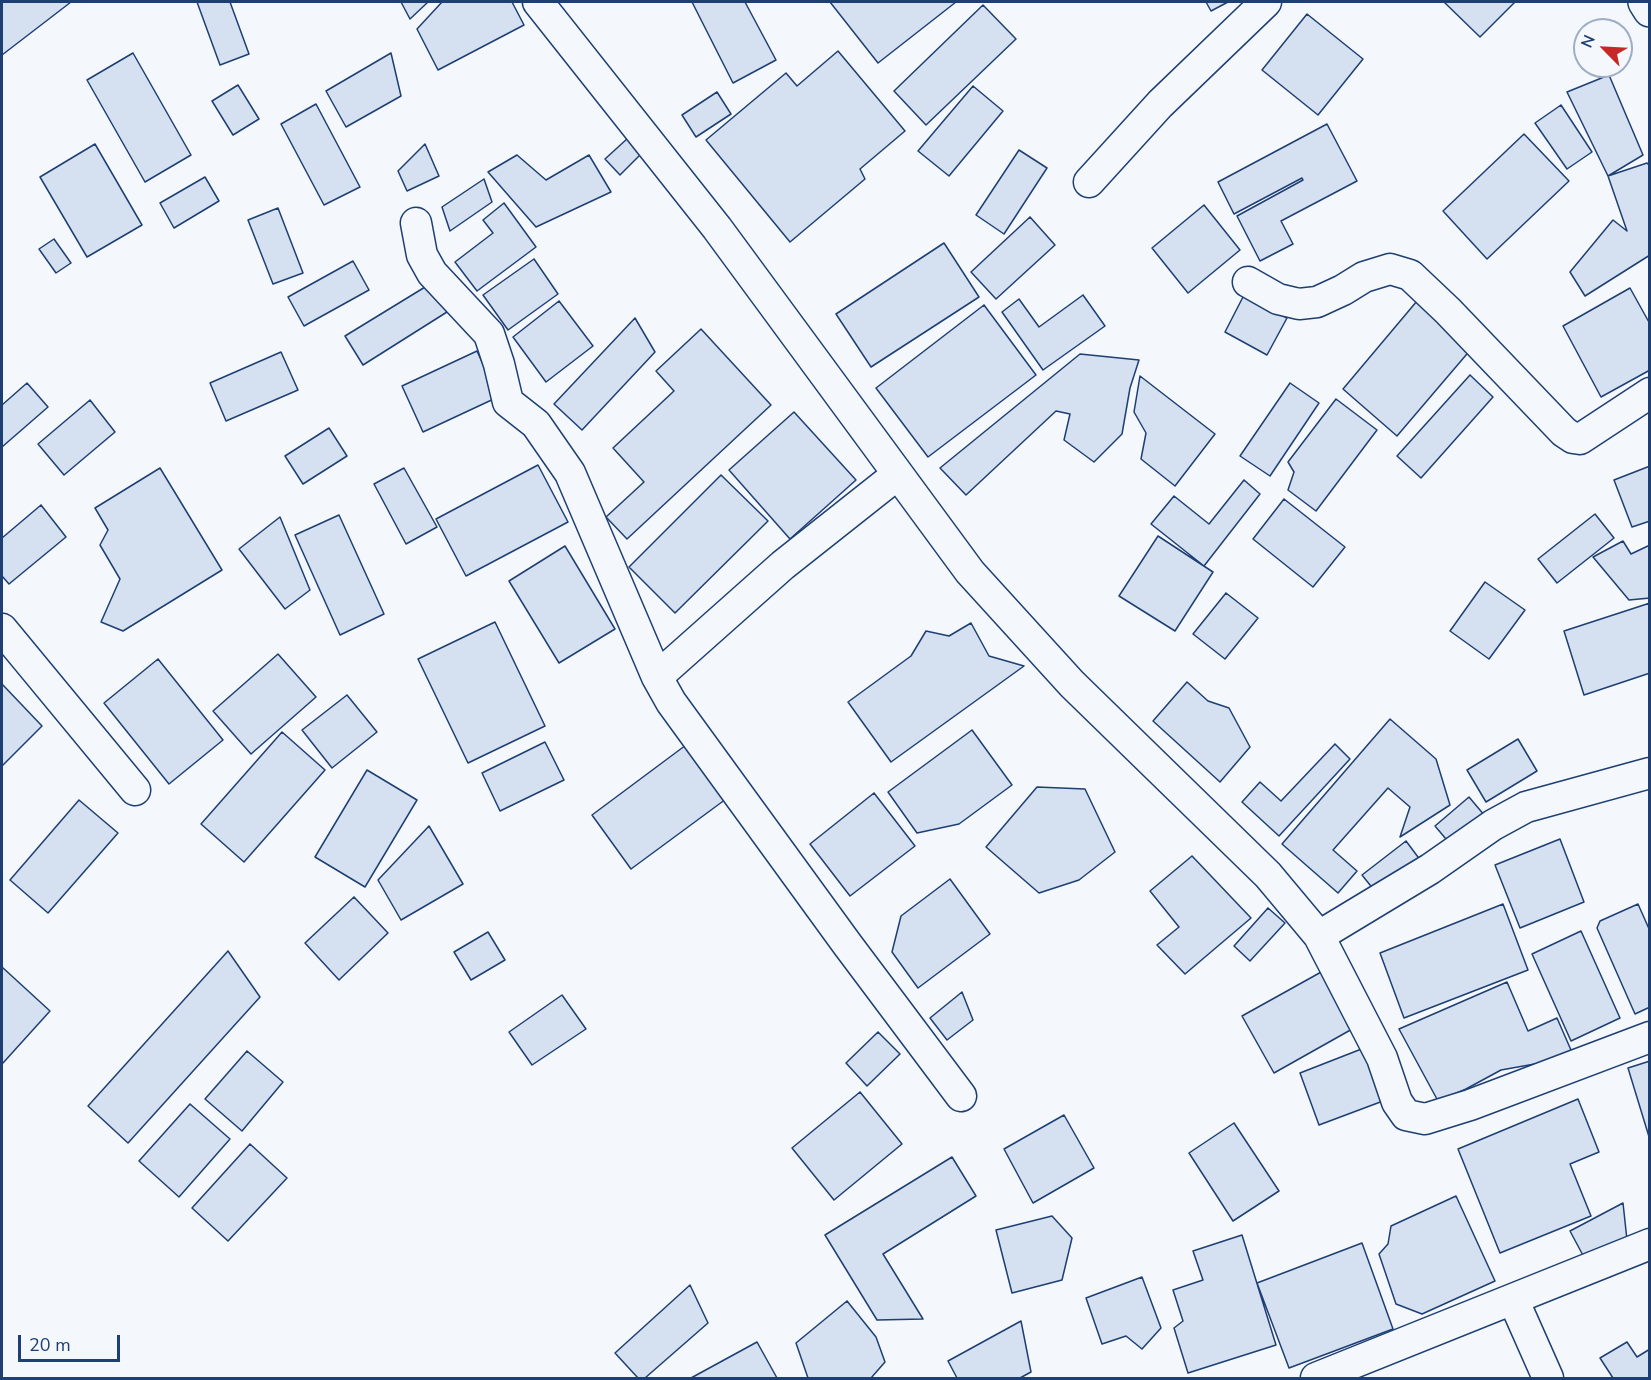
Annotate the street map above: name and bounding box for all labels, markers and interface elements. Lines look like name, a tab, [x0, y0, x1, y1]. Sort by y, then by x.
north arrow	[1573, 18, 1633, 78]
text: N	[1576, 32, 1601, 51]
scale bar	[21, 1323, 123, 1361]
text: 20 m	[29, 1333, 71, 1357]

